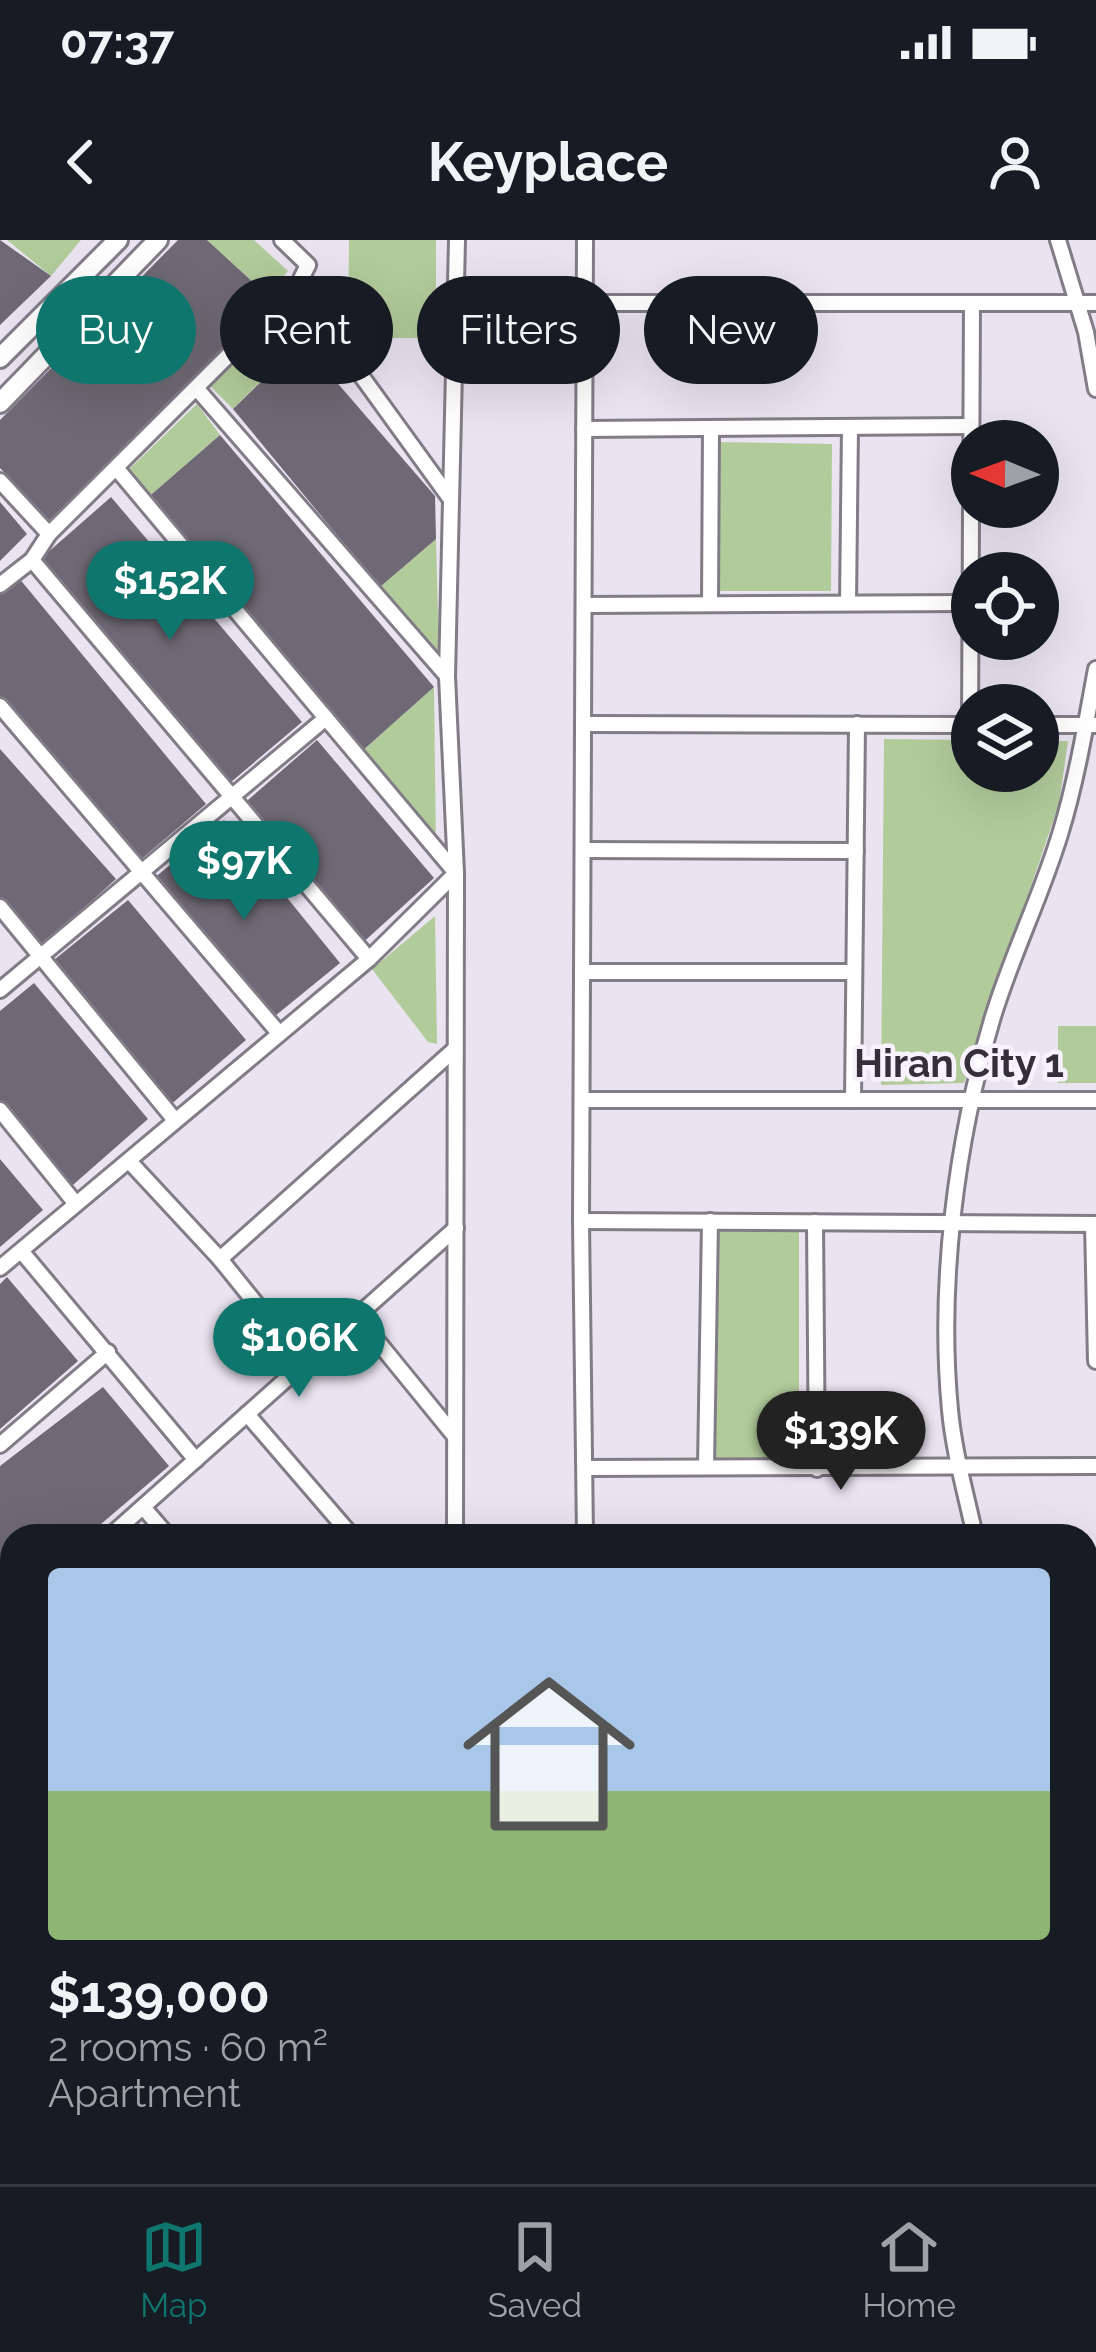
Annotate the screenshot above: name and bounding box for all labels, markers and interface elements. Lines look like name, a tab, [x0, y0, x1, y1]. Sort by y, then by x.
text: 07:37	[60, 16, 174, 69]
icon: back	[48, 129, 114, 195]
icon: person	[982, 129, 1048, 195]
text: Keyplace	[428, 130, 668, 194]
chip: Buy	[36, 276, 196, 384]
chip: Rent	[220, 276, 393, 384]
chip: Filters	[417, 276, 620, 384]
chip: New	[644, 276, 818, 384]
north arrow	[951, 420, 1059, 528]
map controls	[951, 420, 1059, 792]
pin: $152K	[86, 541, 254, 643]
button: locate	[951, 552, 1059, 660]
text: $152K	[113, 557, 227, 603]
button: layers	[951, 684, 1059, 792]
pin: $97K	[173, 821, 315, 923]
text: $97K	[196, 837, 292, 883]
district label: Hiran City 1	[854, 1040, 1064, 1086]
pin: $106K	[215, 1298, 383, 1400]
text: $106K	[240, 1314, 358, 1360]
pin: $139K	[757, 1391, 925, 1493]
text: $139K	[784, 1407, 898, 1453]
icon: home	[441, 1646, 657, 1862]
text: $139,000	[48, 1964, 270, 2024]
text: 2 rooms · 60 m²	[48, 2024, 328, 2070]
text: Apartment	[48, 2070, 241, 2116]
tab: Map	[140, 2214, 207, 2325]
tab: Saved	[488, 2214, 582, 2325]
tab: Home	[862, 2214, 956, 2325]

